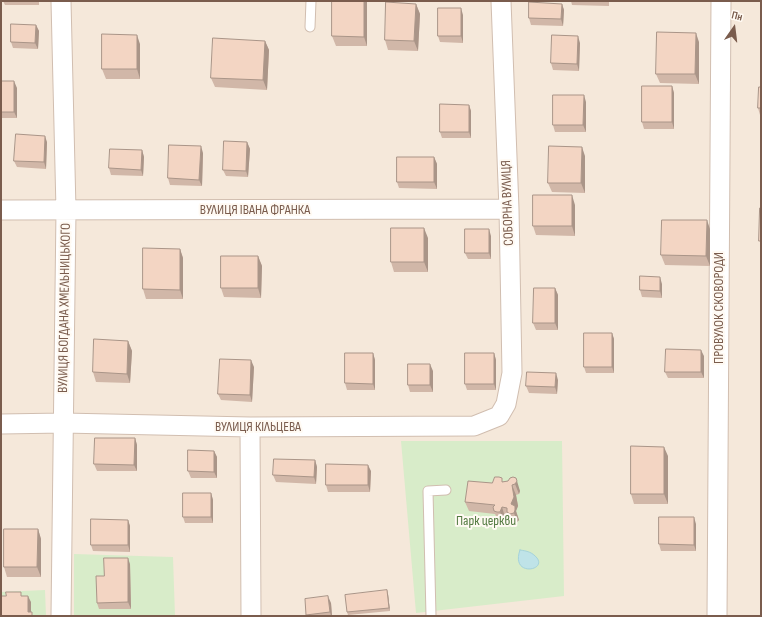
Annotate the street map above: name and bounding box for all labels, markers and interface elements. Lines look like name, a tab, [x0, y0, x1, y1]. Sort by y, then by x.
north arrow	[714, 8, 754, 48]
text: Пн	[730, 8, 744, 23]
street label: СОБОРНА ВУЛИЦЯ	[498, 160, 518, 246]
street label: ВУЛИЦЯ ІВАНА ФРАНКА	[200, 202, 310, 218]
street label: ВУЛИЦЯ БОГДАНА ХМЕЛЬНИЦЬКОГО	[55, 223, 75, 393]
street label: ПРОВУЛОК СКОВОРОДИ	[711, 252, 727, 364]
street label: ВУЛИЦЯ КІЛЬЦЕВА	[215, 419, 301, 435]
park label: Парк церкви	[456, 513, 516, 529]

